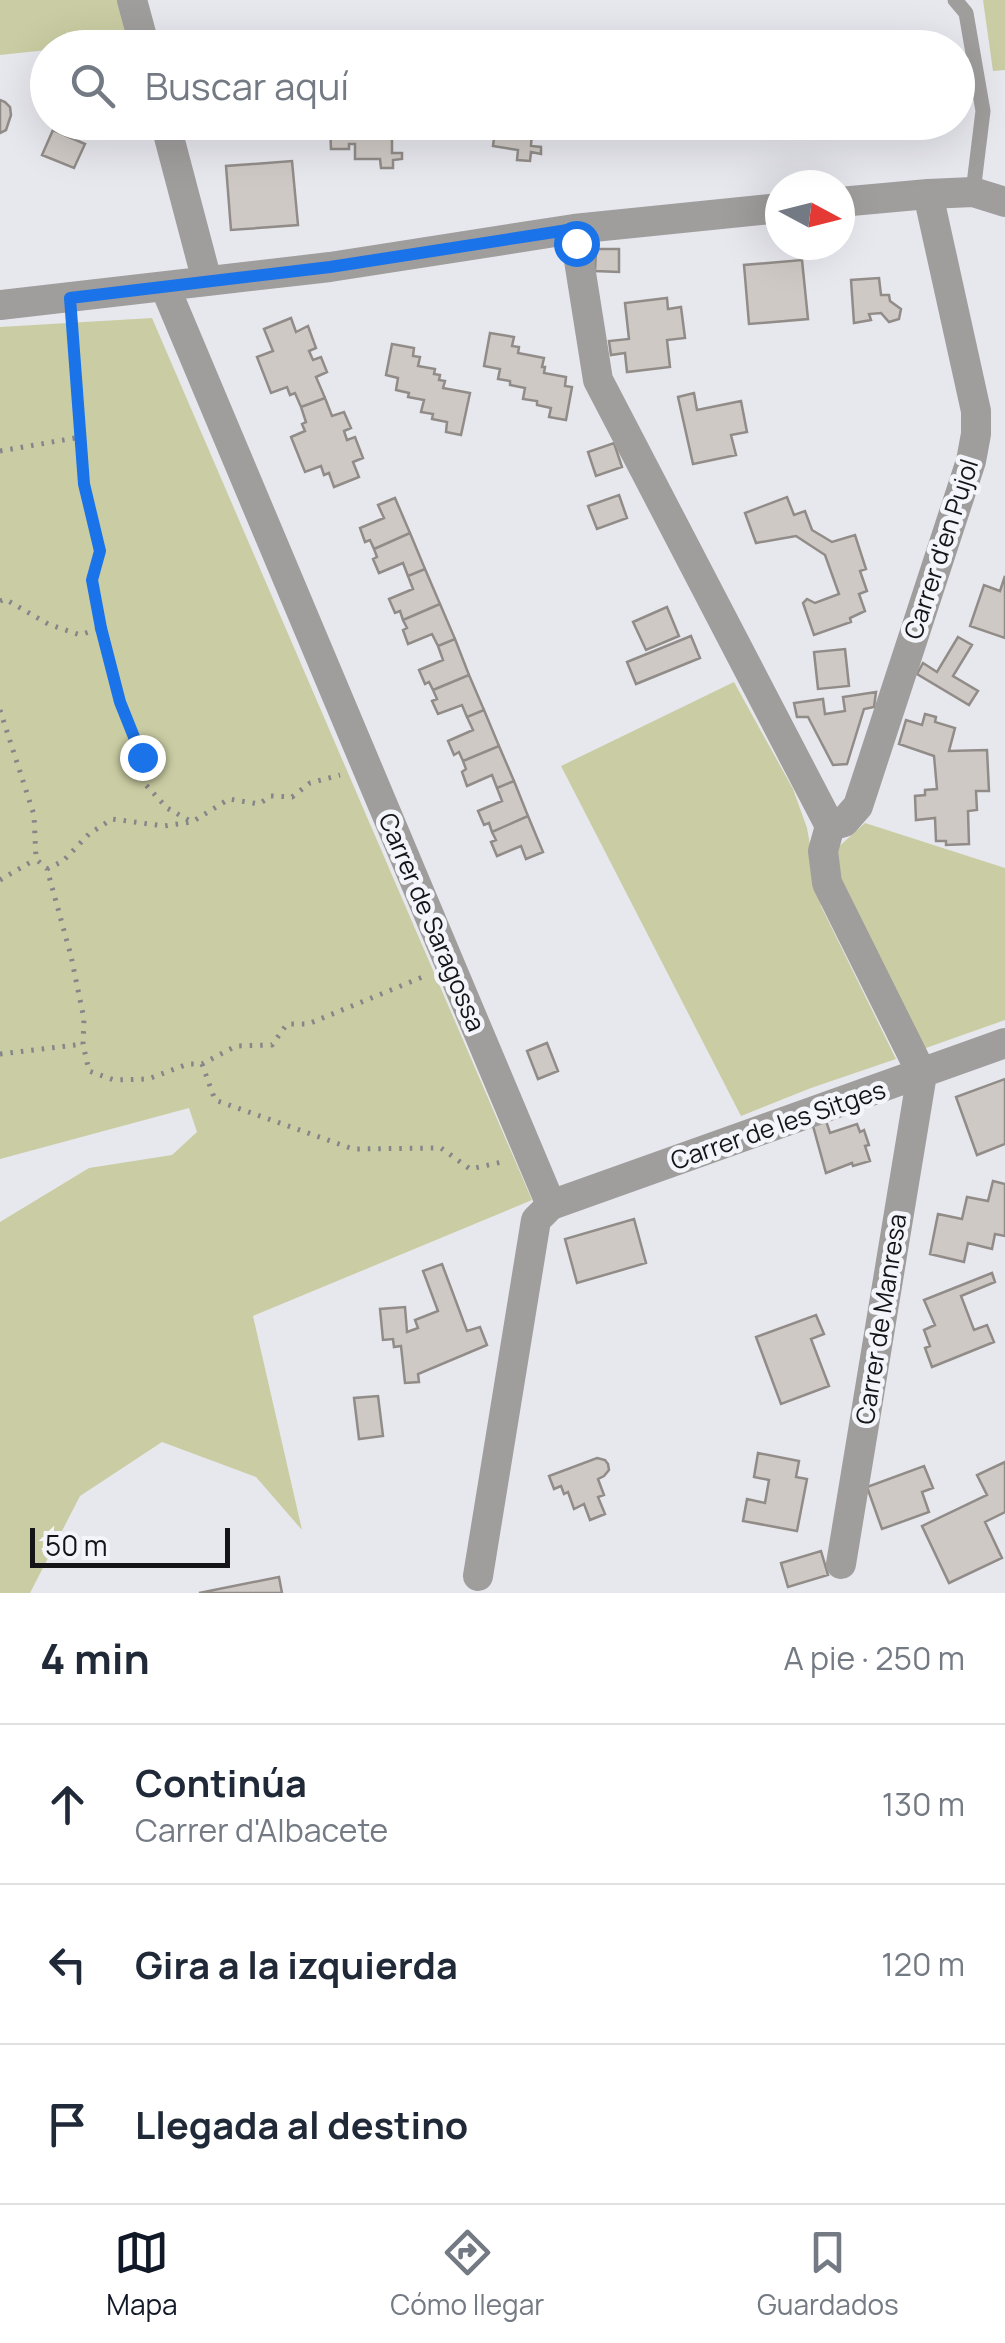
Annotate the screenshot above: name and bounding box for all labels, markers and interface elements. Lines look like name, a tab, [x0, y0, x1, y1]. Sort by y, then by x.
search box	[30, 30, 975, 140]
icon: search	[65, 58, 120, 113]
text: Buscar aquí	[145, 59, 349, 111]
north arrow	[765, 170, 855, 260]
route start	[554, 221, 600, 267]
street label: Carrer d'en Pujol	[895, 454, 986, 643]
route end	[120, 735, 166, 781]
street label: Carrer de Saragossa	[371, 807, 494, 1036]
street label: Carrer de les Sitges	[666, 1071, 890, 1178]
street label: Carrer de Manresa	[847, 1211, 914, 1427]
scale bar	[30, 1523, 230, 1568]
text: 50 m	[45, 1526, 108, 1564]
text: 4 min	[40, 1629, 150, 1687]
text: A pie · 250 m	[783, 1636, 965, 1680]
text: Continúa	[135, 1756, 307, 1808]
icon: ahead	[40, 1777, 95, 1832]
text: 130 m	[882, 1782, 965, 1826]
text: Carrer d'Albacete	[135, 1808, 388, 1852]
icon: left	[40, 1937, 95, 1992]
text: Gira a la izquierda	[135, 1938, 458, 1990]
text: 120 m	[881, 1942, 965, 1986]
icon: arrive	[40, 2097, 95, 2152]
text: Llegada al destino	[135, 2098, 468, 2150]
tab: Mapa	[106, 2225, 178, 2323]
tab: Cómo llegar	[390, 2225, 544, 2323]
tab: Guardados	[757, 2225, 899, 2323]

